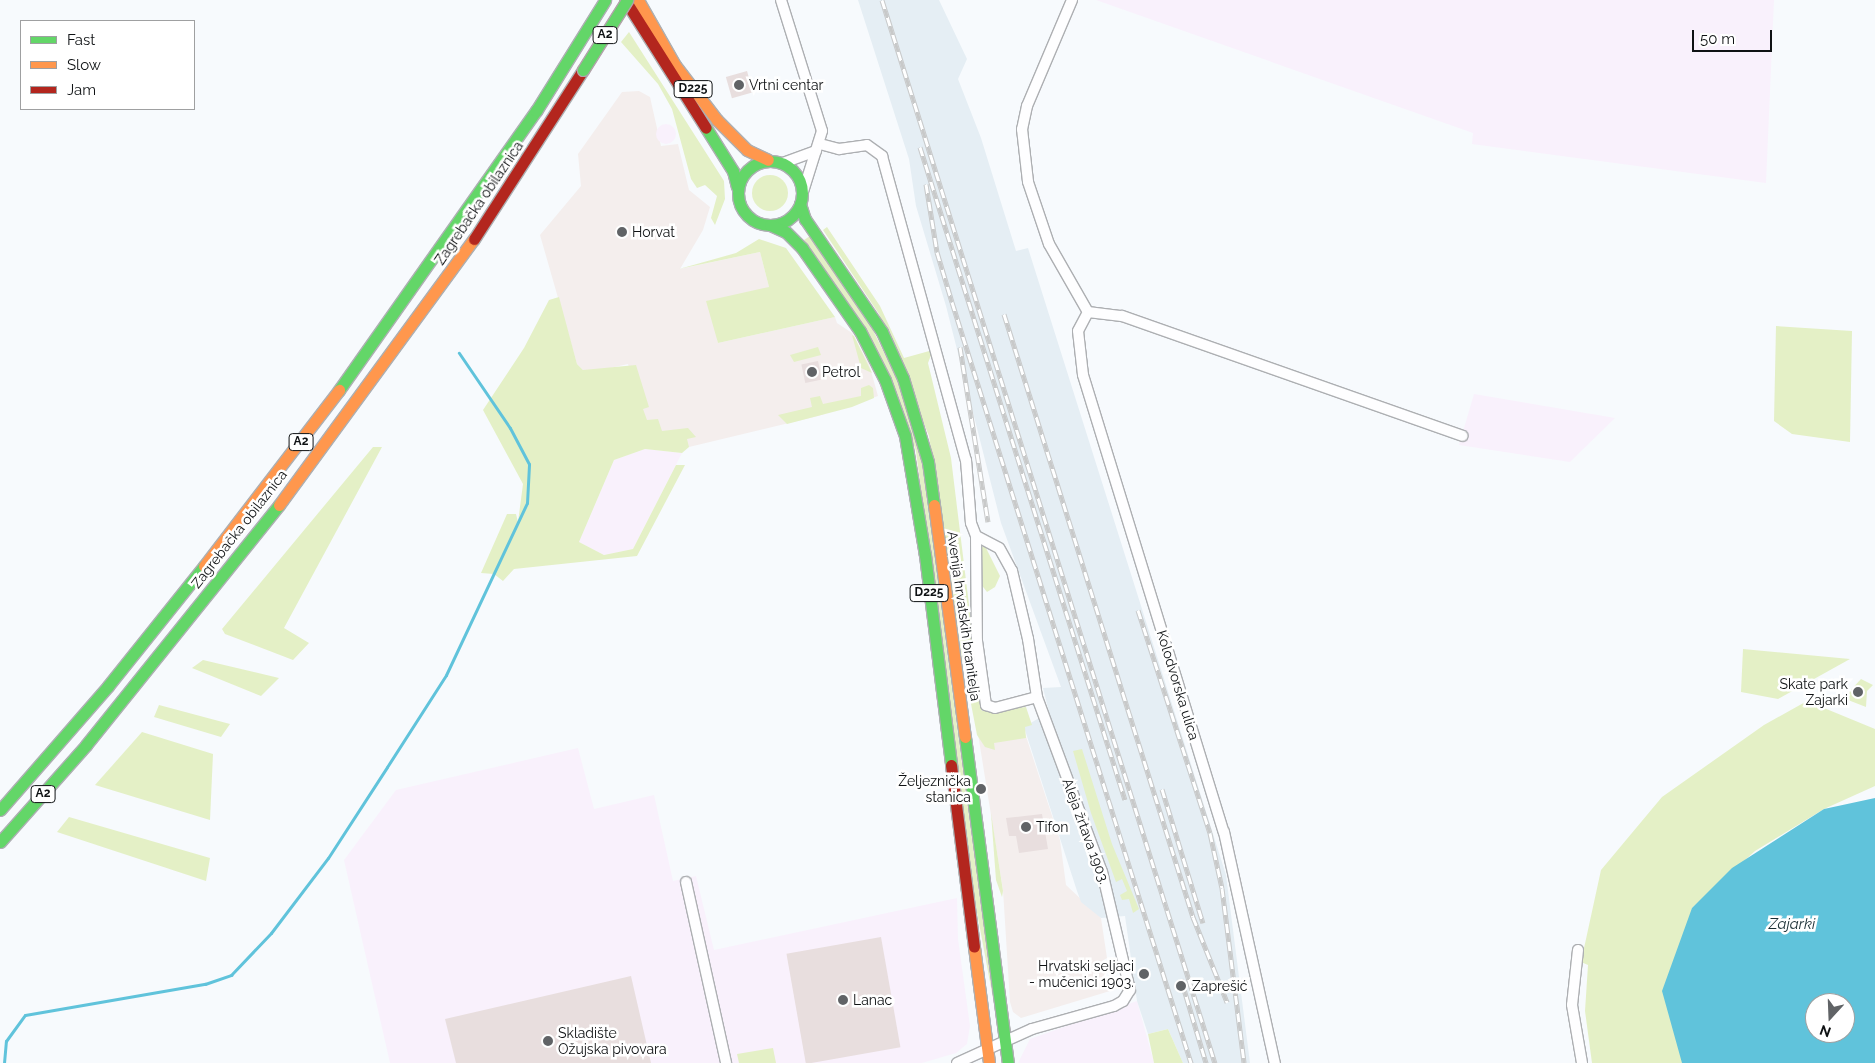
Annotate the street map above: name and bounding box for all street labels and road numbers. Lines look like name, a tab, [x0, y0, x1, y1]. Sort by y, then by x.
road number: A2	[592, 26, 618, 44]
road number: D225	[673, 80, 713, 98]
street label: Zagrebačka obilaznica	[431, 138, 527, 268]
road number: A2	[288, 432, 314, 452]
street label: Zagrebačka obilaznica	[188, 467, 290, 591]
street label: Avenija hrvatskih branitelja	[944, 530, 984, 702]
road number: D225	[909, 584, 949, 602]
street label: Kolodvorska ulica	[1153, 628, 1203, 742]
street label: Aleja žrtava 1903.	[1059, 776, 1113, 886]
road number: A2	[30, 784, 56, 804]

